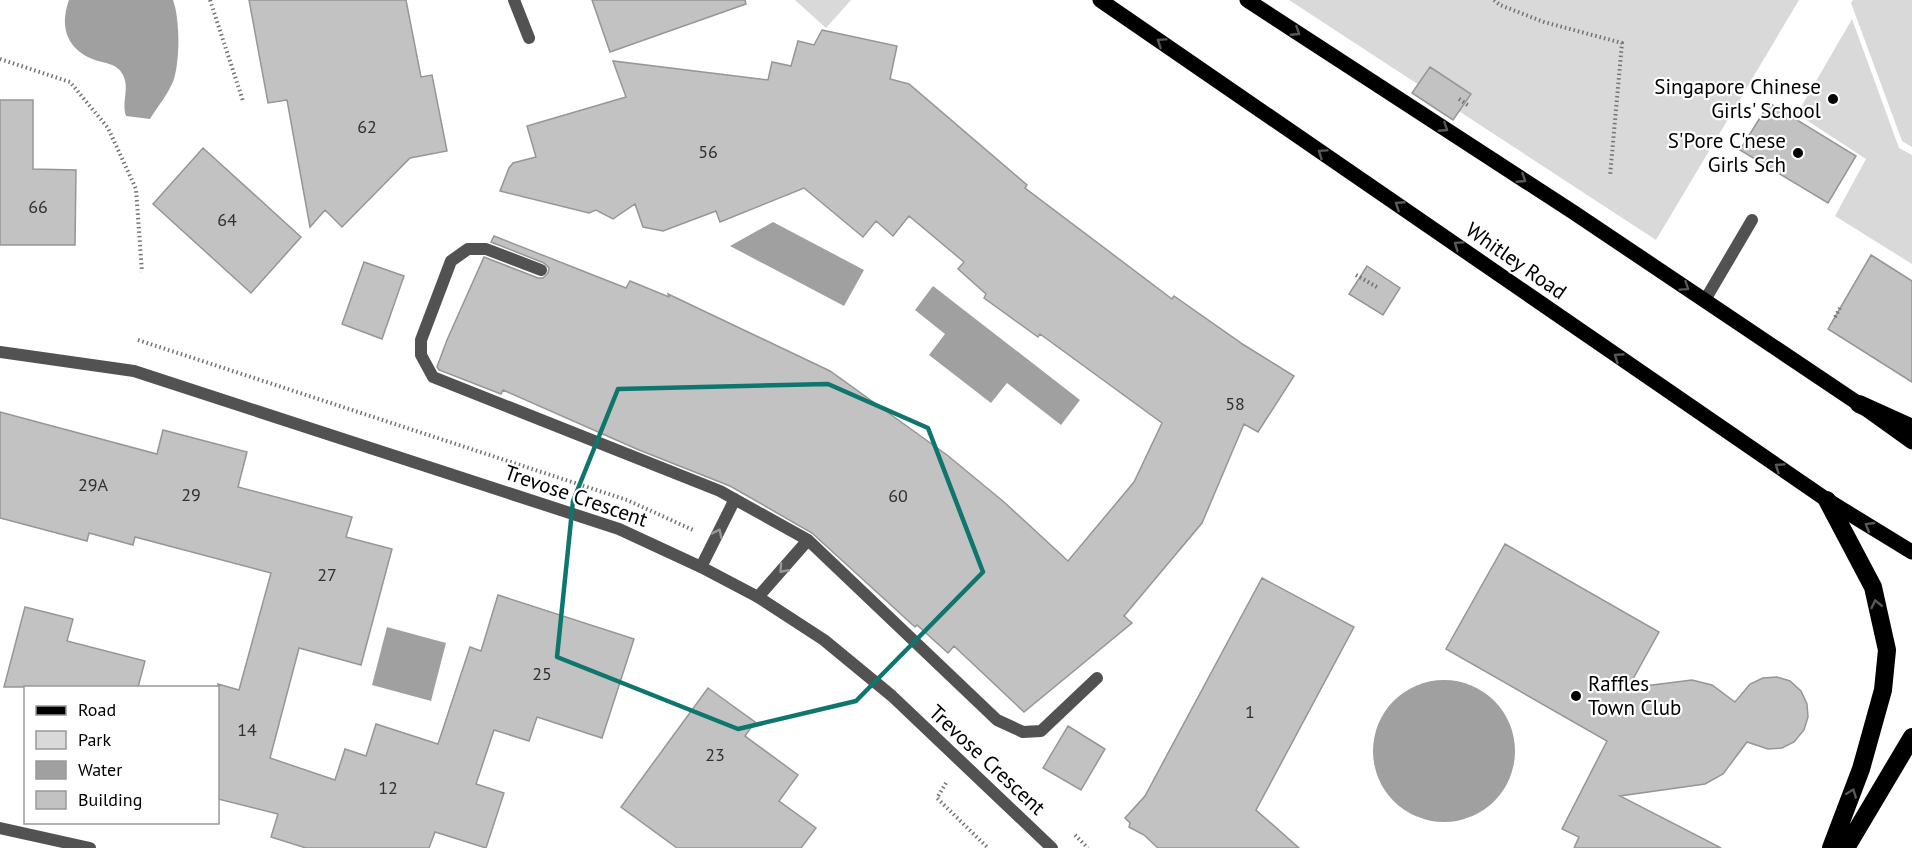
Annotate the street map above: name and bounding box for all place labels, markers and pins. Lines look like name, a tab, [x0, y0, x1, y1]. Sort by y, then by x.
place label: Singapore Chinese Girls' School	[1654, 73, 1821, 124]
marker: Singapore Chinese Girls' School	[1826, 92, 1840, 106]
place label: S'Pore C'nese Girls Sch	[1668, 127, 1786, 178]
marker: S'Pore C'nese Girls Sch	[1791, 146, 1805, 160]
place label: Raffles Town Club	[1588, 670, 1681, 721]
marker: Raffles Town Club	[1569, 689, 1583, 703]

